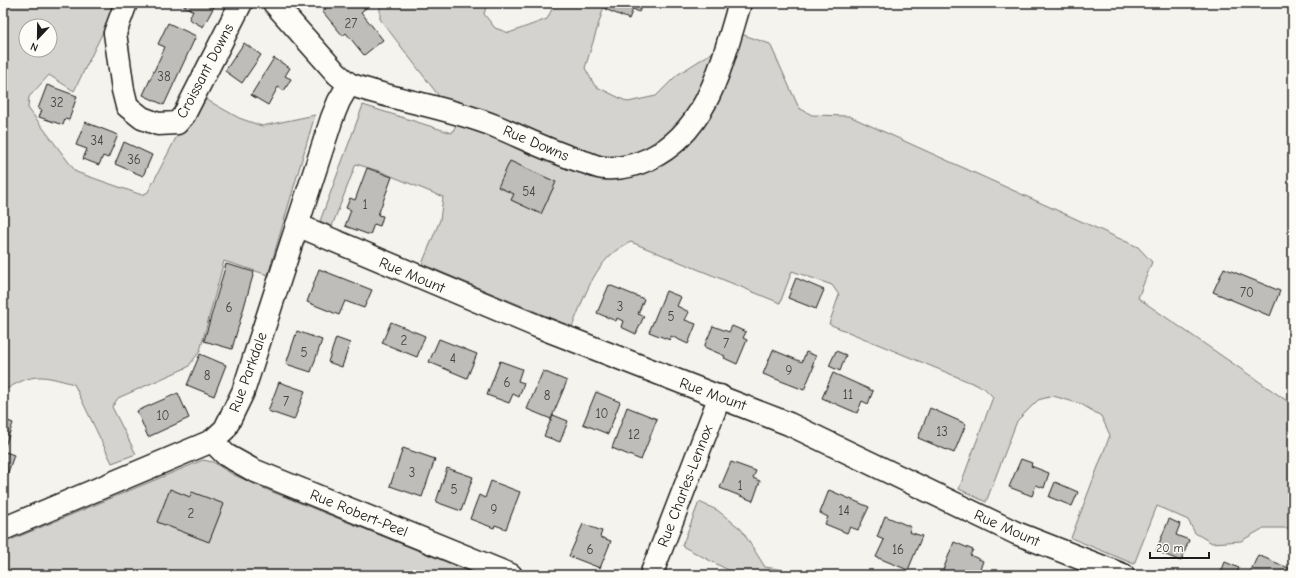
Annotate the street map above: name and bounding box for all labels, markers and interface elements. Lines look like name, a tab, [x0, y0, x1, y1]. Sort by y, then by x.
house number: 27	[345, 16, 357, 31]
north arrow	[18, 18, 58, 58]
street label: Croissant Downs	[172, 21, 238, 121]
text: N	[29, 39, 40, 54]
house number: 38	[157, 69, 171, 84]
house number: 32	[50, 95, 64, 110]
street label: Rue Downs	[500, 121, 572, 165]
house number: 34	[91, 133, 103, 148]
house number: 36	[127, 152, 141, 167]
house number: 54	[522, 184, 536, 199]
house number: 1	[362, 197, 368, 212]
street label: Rue Mount	[376, 253, 448, 297]
house number: 70	[1240, 285, 1254, 300]
house number: 3	[617, 299, 623, 314]
house number: 6	[225, 300, 233, 315]
house number: 5	[667, 309, 675, 324]
street label: Rue Parkdale	[225, 329, 271, 415]
house number: 2	[401, 333, 408, 348]
house number: 7	[723, 336, 729, 351]
house number: 5	[300, 345, 308, 360]
house number: 4	[450, 351, 456, 366]
house number: 9	[786, 363, 793, 378]
house number: 8	[204, 368, 211, 383]
street label: Rue Mount	[677, 374, 750, 415]
house number: 6	[503, 375, 511, 390]
house number: 11	[843, 387, 853, 402]
house number: 8	[544, 388, 551, 403]
house number: 7	[283, 394, 289, 409]
house number: 10	[595, 406, 609, 421]
house number: 10	[156, 408, 170, 423]
street label: Rue Charles-Lennox	[653, 422, 717, 550]
house number: 13	[936, 424, 948, 439]
house number: 12	[628, 427, 640, 442]
house number: 3	[409, 465, 415, 480]
house number: 1	[737, 478, 743, 493]
house number: 5	[450, 482, 458, 497]
street label: Rue Robert-Peel	[308, 485, 410, 541]
house number: 9	[491, 502, 498, 517]
house number: 14	[838, 503, 850, 518]
house number: 2	[188, 506, 195, 521]
street label: Rue Mount	[971, 506, 1043, 551]
scale bar	[1150, 534, 1209, 560]
text: 20 m	[1156, 541, 1184, 555]
house number: 6	[586, 542, 594, 557]
house number: 16	[892, 542, 904, 557]

